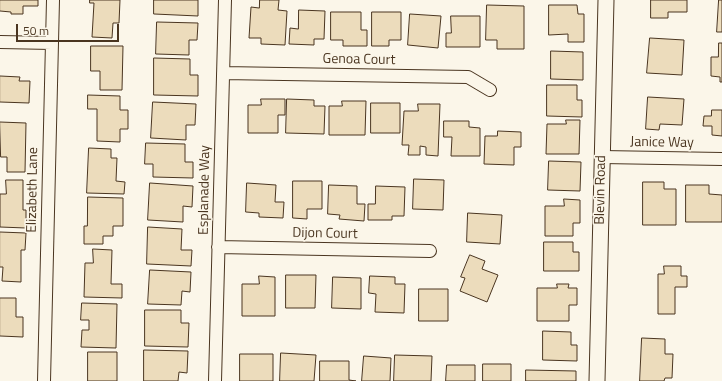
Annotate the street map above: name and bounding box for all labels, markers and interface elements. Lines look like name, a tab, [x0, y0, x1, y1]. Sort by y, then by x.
scale bar	[18, 16, 121, 42]
text: 50 m	[23, 21, 49, 40]
street label: Genoa Court	[322, 51, 396, 69]
street label: Janice Way	[630, 134, 694, 152]
street label: Esplanade Way	[196, 145, 214, 235]
street label: Elizabeth Lane	[24, 147, 42, 233]
street label: Blevin Road	[592, 155, 610, 225]
street label: Dijon Court	[292, 225, 358, 243]

